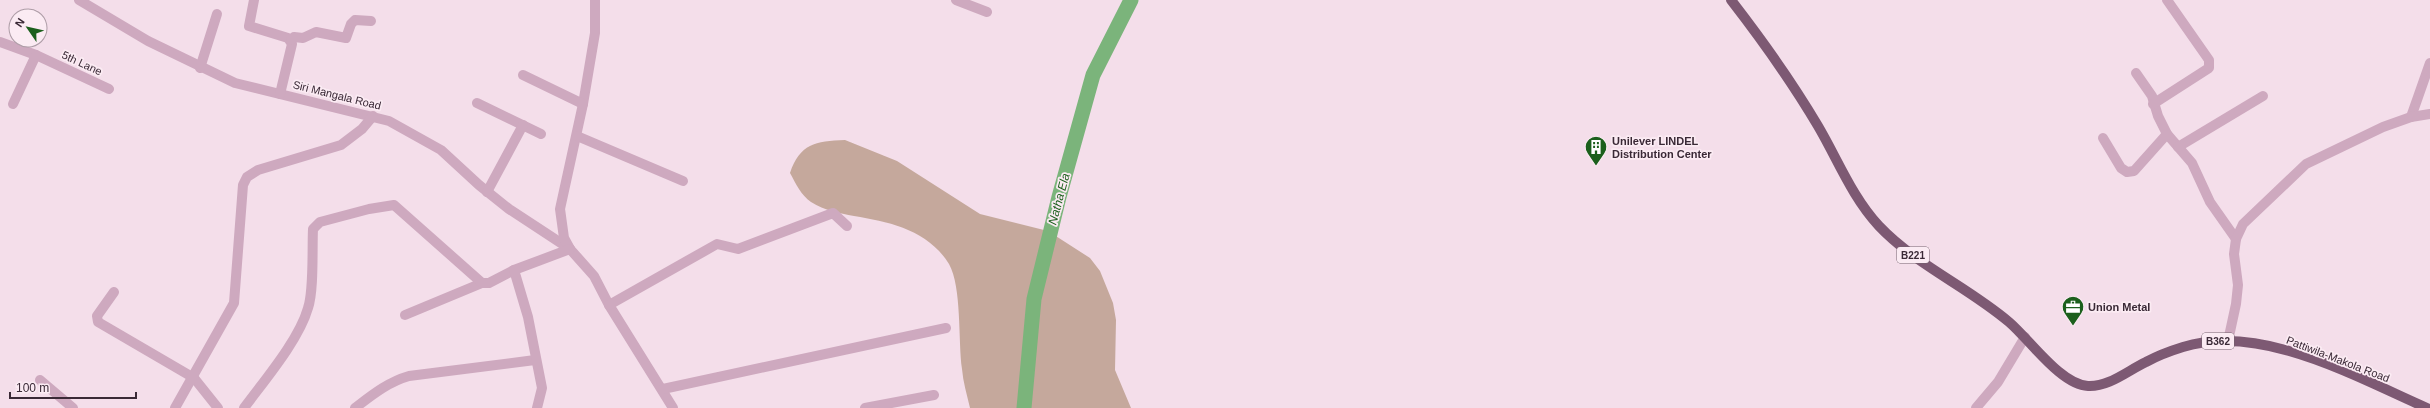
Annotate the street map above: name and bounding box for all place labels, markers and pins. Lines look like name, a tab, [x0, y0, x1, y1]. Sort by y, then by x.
building icon: Unilever LINDEL Distribution Center	[1583, 134, 1609, 167]
place label: Unilever LINDEL Distribution Center	[1612, 135, 1712, 160]
office icon: Union Metal	[2060, 294, 2086, 327]
place label: Union Metal	[2088, 301, 2150, 313]

